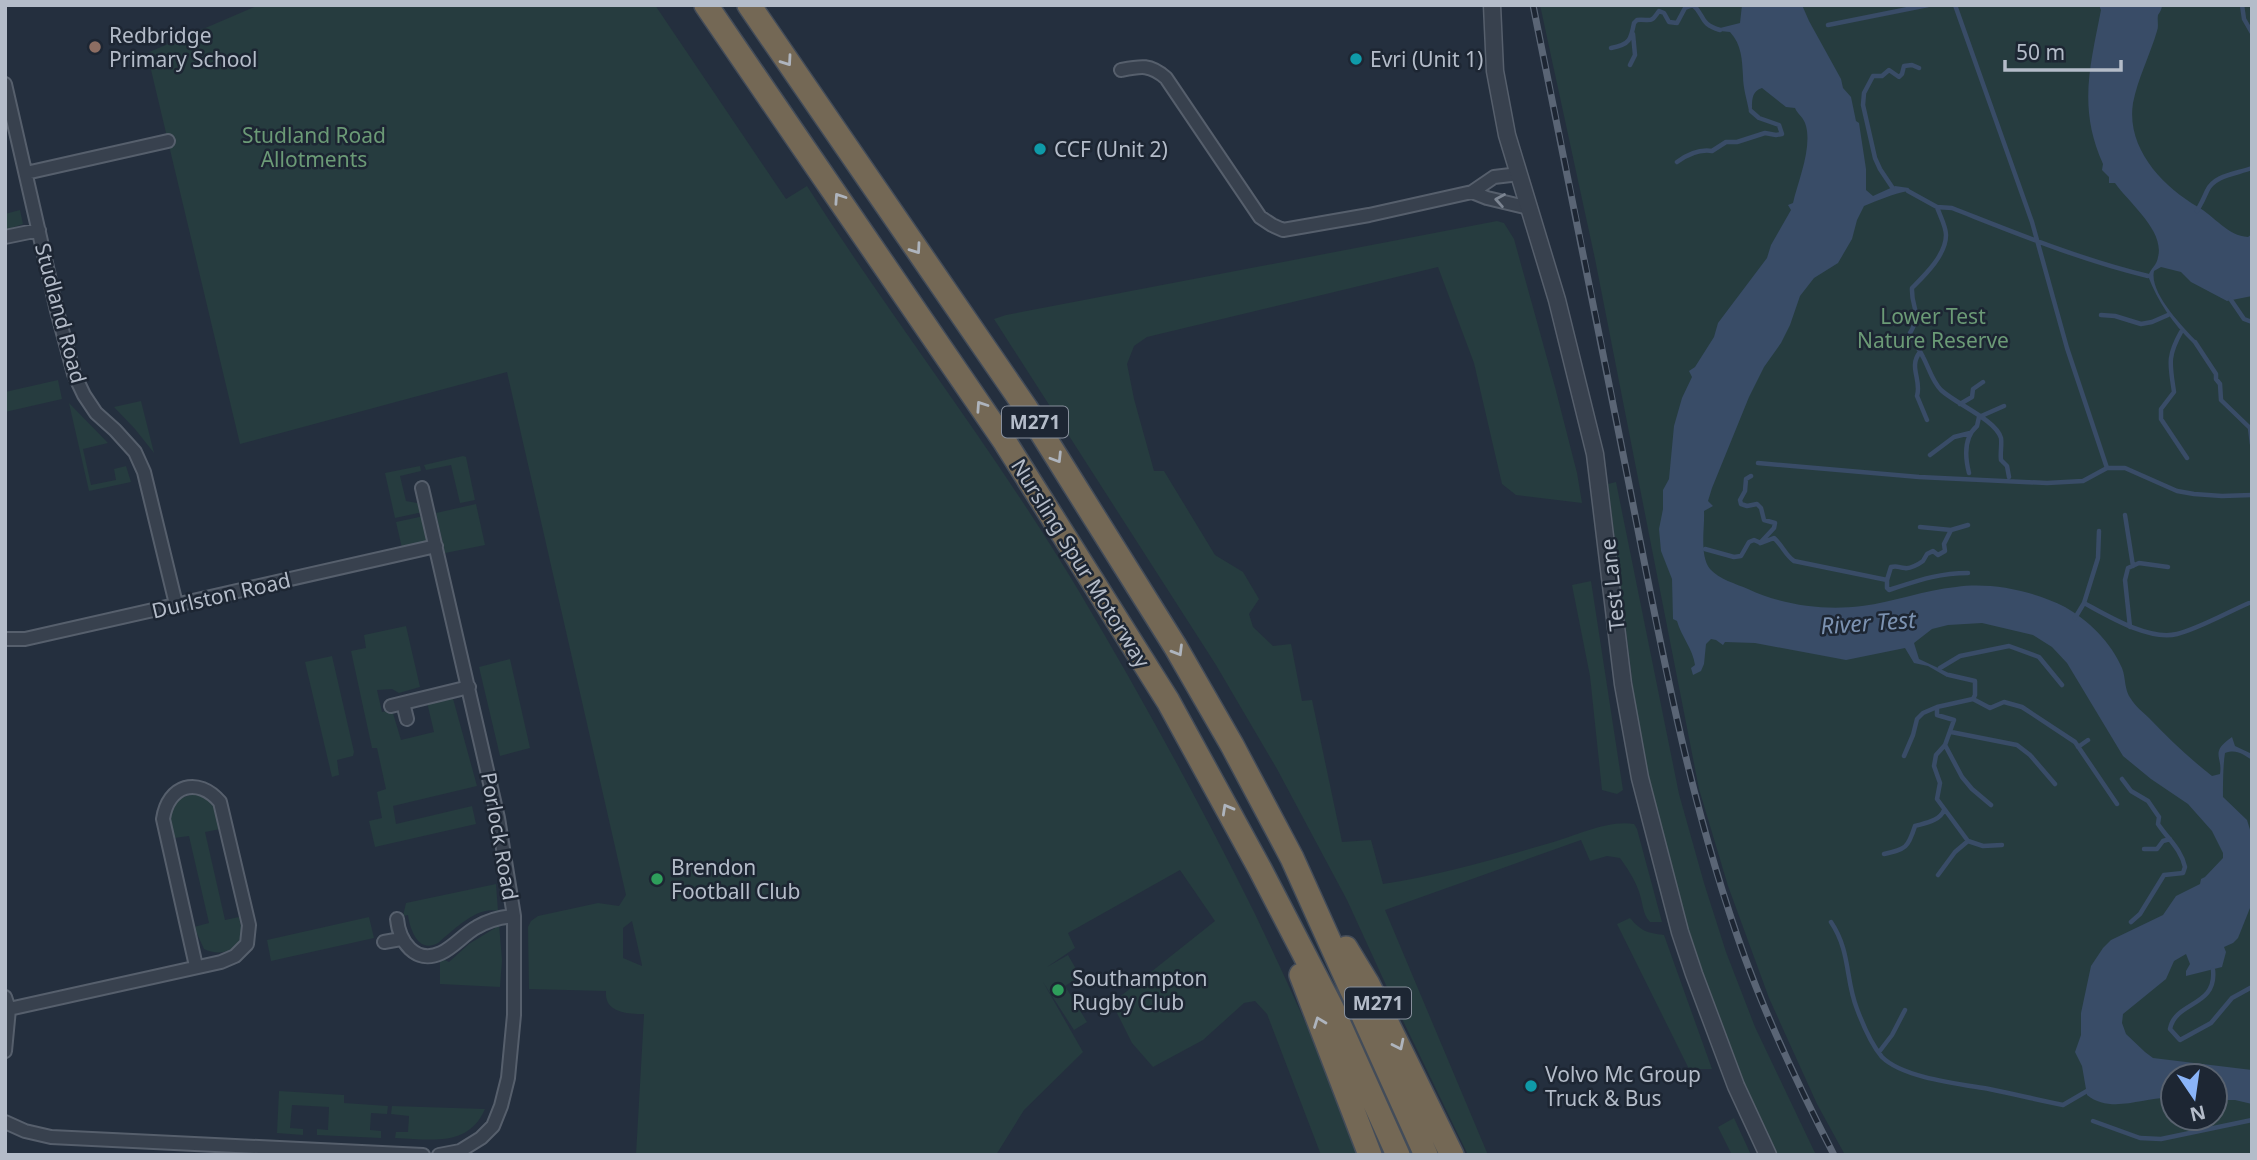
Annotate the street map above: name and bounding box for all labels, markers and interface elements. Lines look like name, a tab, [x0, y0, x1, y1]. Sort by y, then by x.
place label: Redbridge Primary School	[109, 21, 257, 73]
scale bar	[2005, 28, 2120, 72]
text: 50 m	[2016, 38, 2065, 66]
marker: Redbridge Primary School	[87, 39, 103, 55]
place label: Evri (Unit 1)	[1370, 45, 1483, 73]
marker: Evri (Unit 1)	[1348, 51, 1364, 67]
one-way arrow	[779, 54, 792, 67]
park label: Studland Road Allotments	[242, 121, 386, 173]
place label: CCF (Unit 2)	[1054, 135, 1168, 163]
marker: CCF (Unit 2)	[1032, 141, 1048, 157]
one-way arrow	[834, 193, 847, 206]
one-way arrow	[1494, 194, 1506, 209]
street label: Studland Road	[29, 240, 93, 386]
one-way arrow	[908, 241, 920, 254]
park label: Lower Test Nature Reserve	[1857, 302, 2009, 354]
one-way arrow	[976, 401, 989, 414]
road number: M271	[1002, 406, 1068, 438]
one-way arrow	[1049, 450, 1062, 463]
street label: Nursling Spur Motorway	[1005, 453, 1157, 673]
street label: Test Lane	[1593, 537, 1631, 633]
street label: Durlston Road	[149, 565, 293, 625]
water label: River Test	[1819, 603, 1918, 641]
one-way arrow	[1169, 643, 1182, 656]
street label: Porlock Road	[475, 770, 525, 902]
one-way arrow	[1222, 804, 1235, 817]
place label: Brendon Football Club	[671, 853, 800, 905]
marker: Brendon Football Club	[649, 871, 665, 887]
place label: Southampton Rugby Club	[1072, 964, 1207, 1016]
marker: Southampton Rugby Club	[1050, 982, 1066, 998]
road number: M271	[1345, 987, 1411, 1018]
one-way arrow	[1314, 1017, 1328, 1029]
one-way arrow	[1390, 1038, 1404, 1050]
place label: Volvo Mc Group Truck & Bus	[1545, 1060, 1701, 1112]
north arrow	[2159, 1062, 2229, 1132]
marker: Volvo Mc Group Truck & Bus	[1523, 1078, 1539, 1094]
text: N	[2187, 1099, 2208, 1128]

